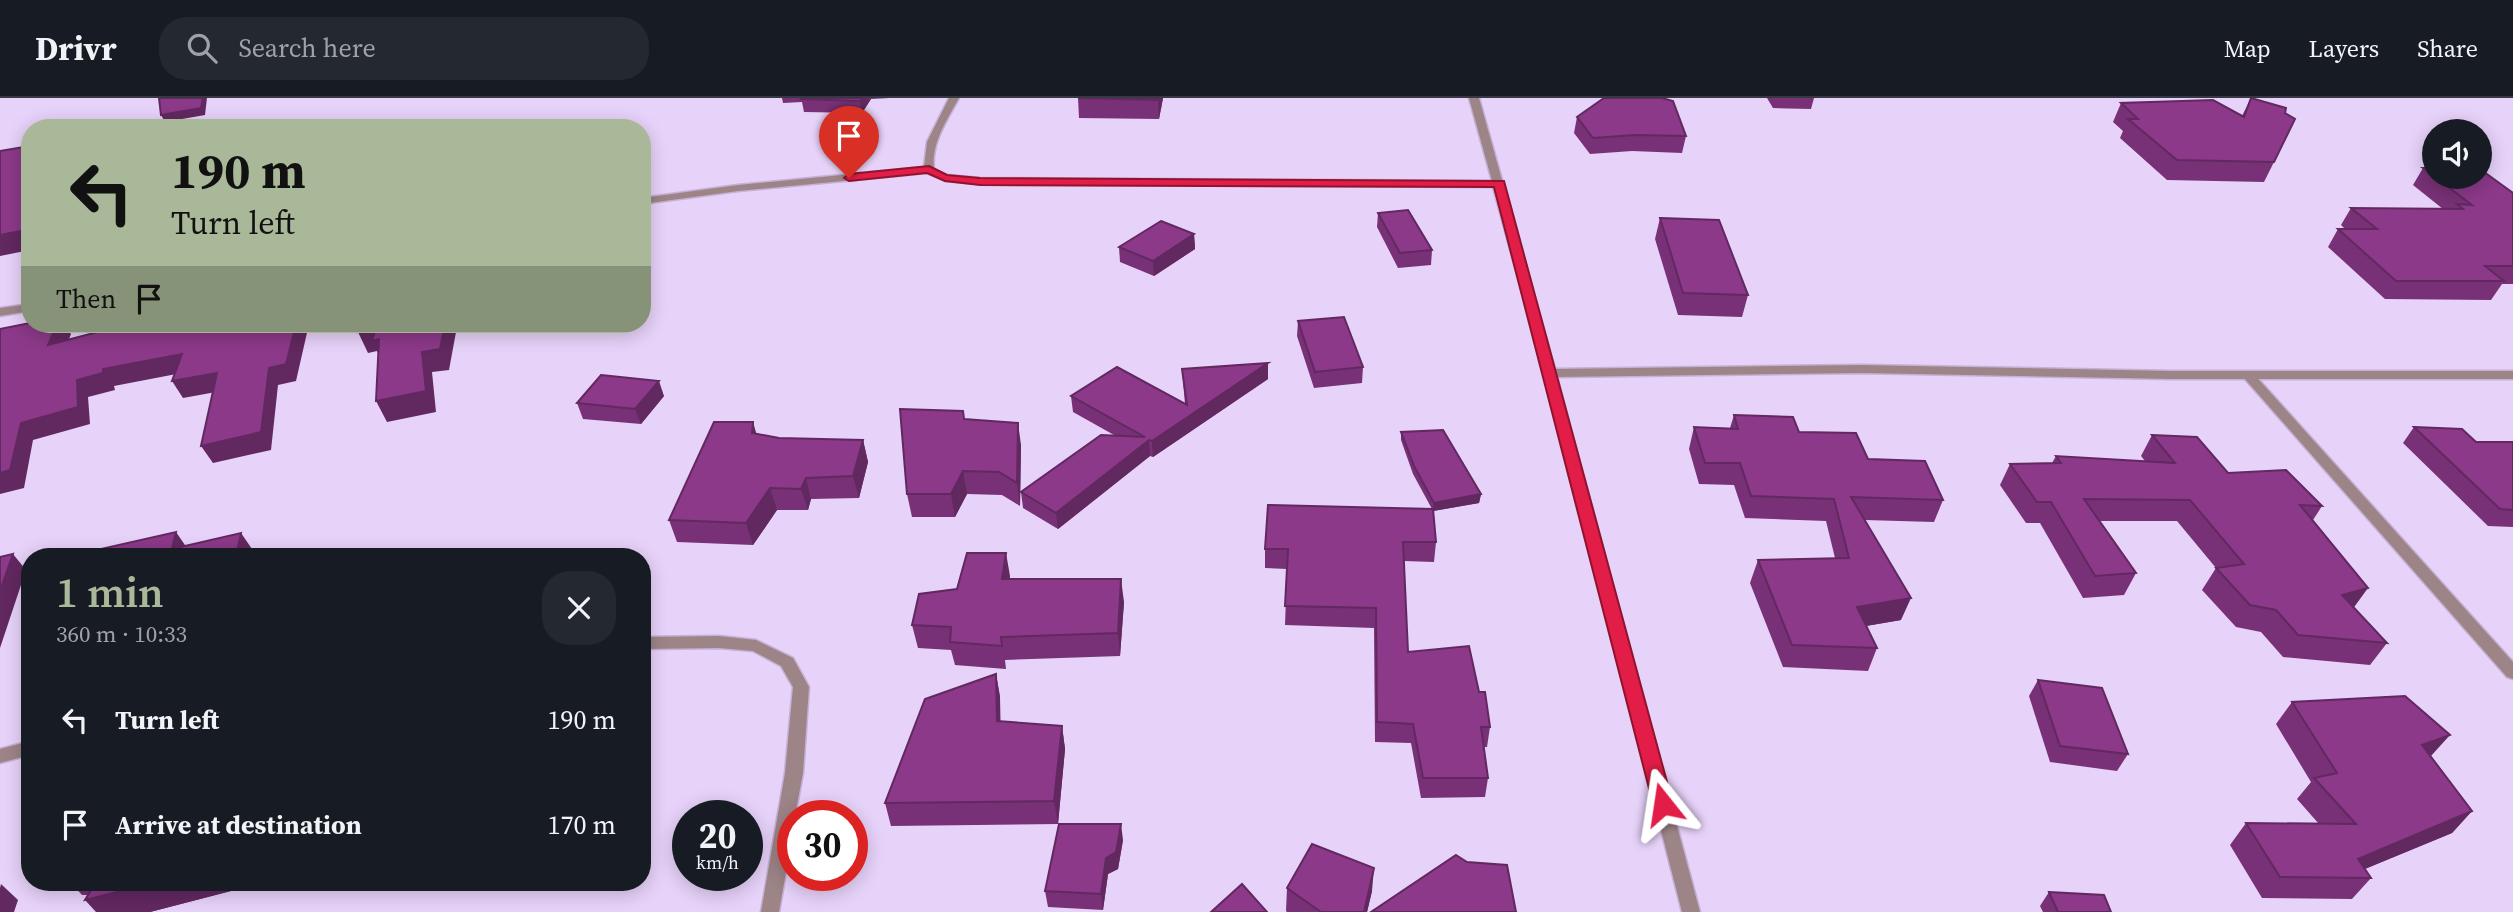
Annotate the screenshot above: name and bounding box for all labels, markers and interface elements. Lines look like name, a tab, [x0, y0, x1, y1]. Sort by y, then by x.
search box	[159, 17, 649, 80]
text: Drivr	[35, 26, 117, 71]
icon: search	[183, 29, 221, 67]
text: Search here	[239, 30, 376, 66]
text: Map	[2224, 32, 2271, 65]
text: Layers	[2309, 32, 2379, 65]
text: Share	[2417, 32, 2478, 65]
pin	[819, 106, 879, 178]
icon: arrive	[830, 117, 868, 155]
map controls	[2422, 119, 2492, 189]
button: sound	[2422, 119, 2492, 189]
text: 190 m	[171, 137, 306, 204]
icon: left	[56, 147, 147, 238]
text: Turn left	[171, 201, 295, 245]
icon: arrive	[130, 280, 168, 318]
text: Then	[56, 281, 116, 317]
text: 1 min	[56, 563, 164, 621]
button: close	[542, 571, 616, 645]
text: 360 m · 10:33	[56, 618, 187, 650]
icon: left	[56, 701, 94, 739]
text: Turn left	[115, 702, 219, 738]
text: 190 m	[548, 702, 616, 738]
position arrow	[1626, 767, 1700, 841]
speed limit sign: 30	[777, 800, 868, 891]
icon: arrive	[56, 806, 94, 844]
text: Arrive at destination	[115, 807, 362, 843]
text: 170 m	[548, 807, 616, 843]
text: 20	[699, 812, 736, 860]
text: km/h	[696, 850, 739, 875]

